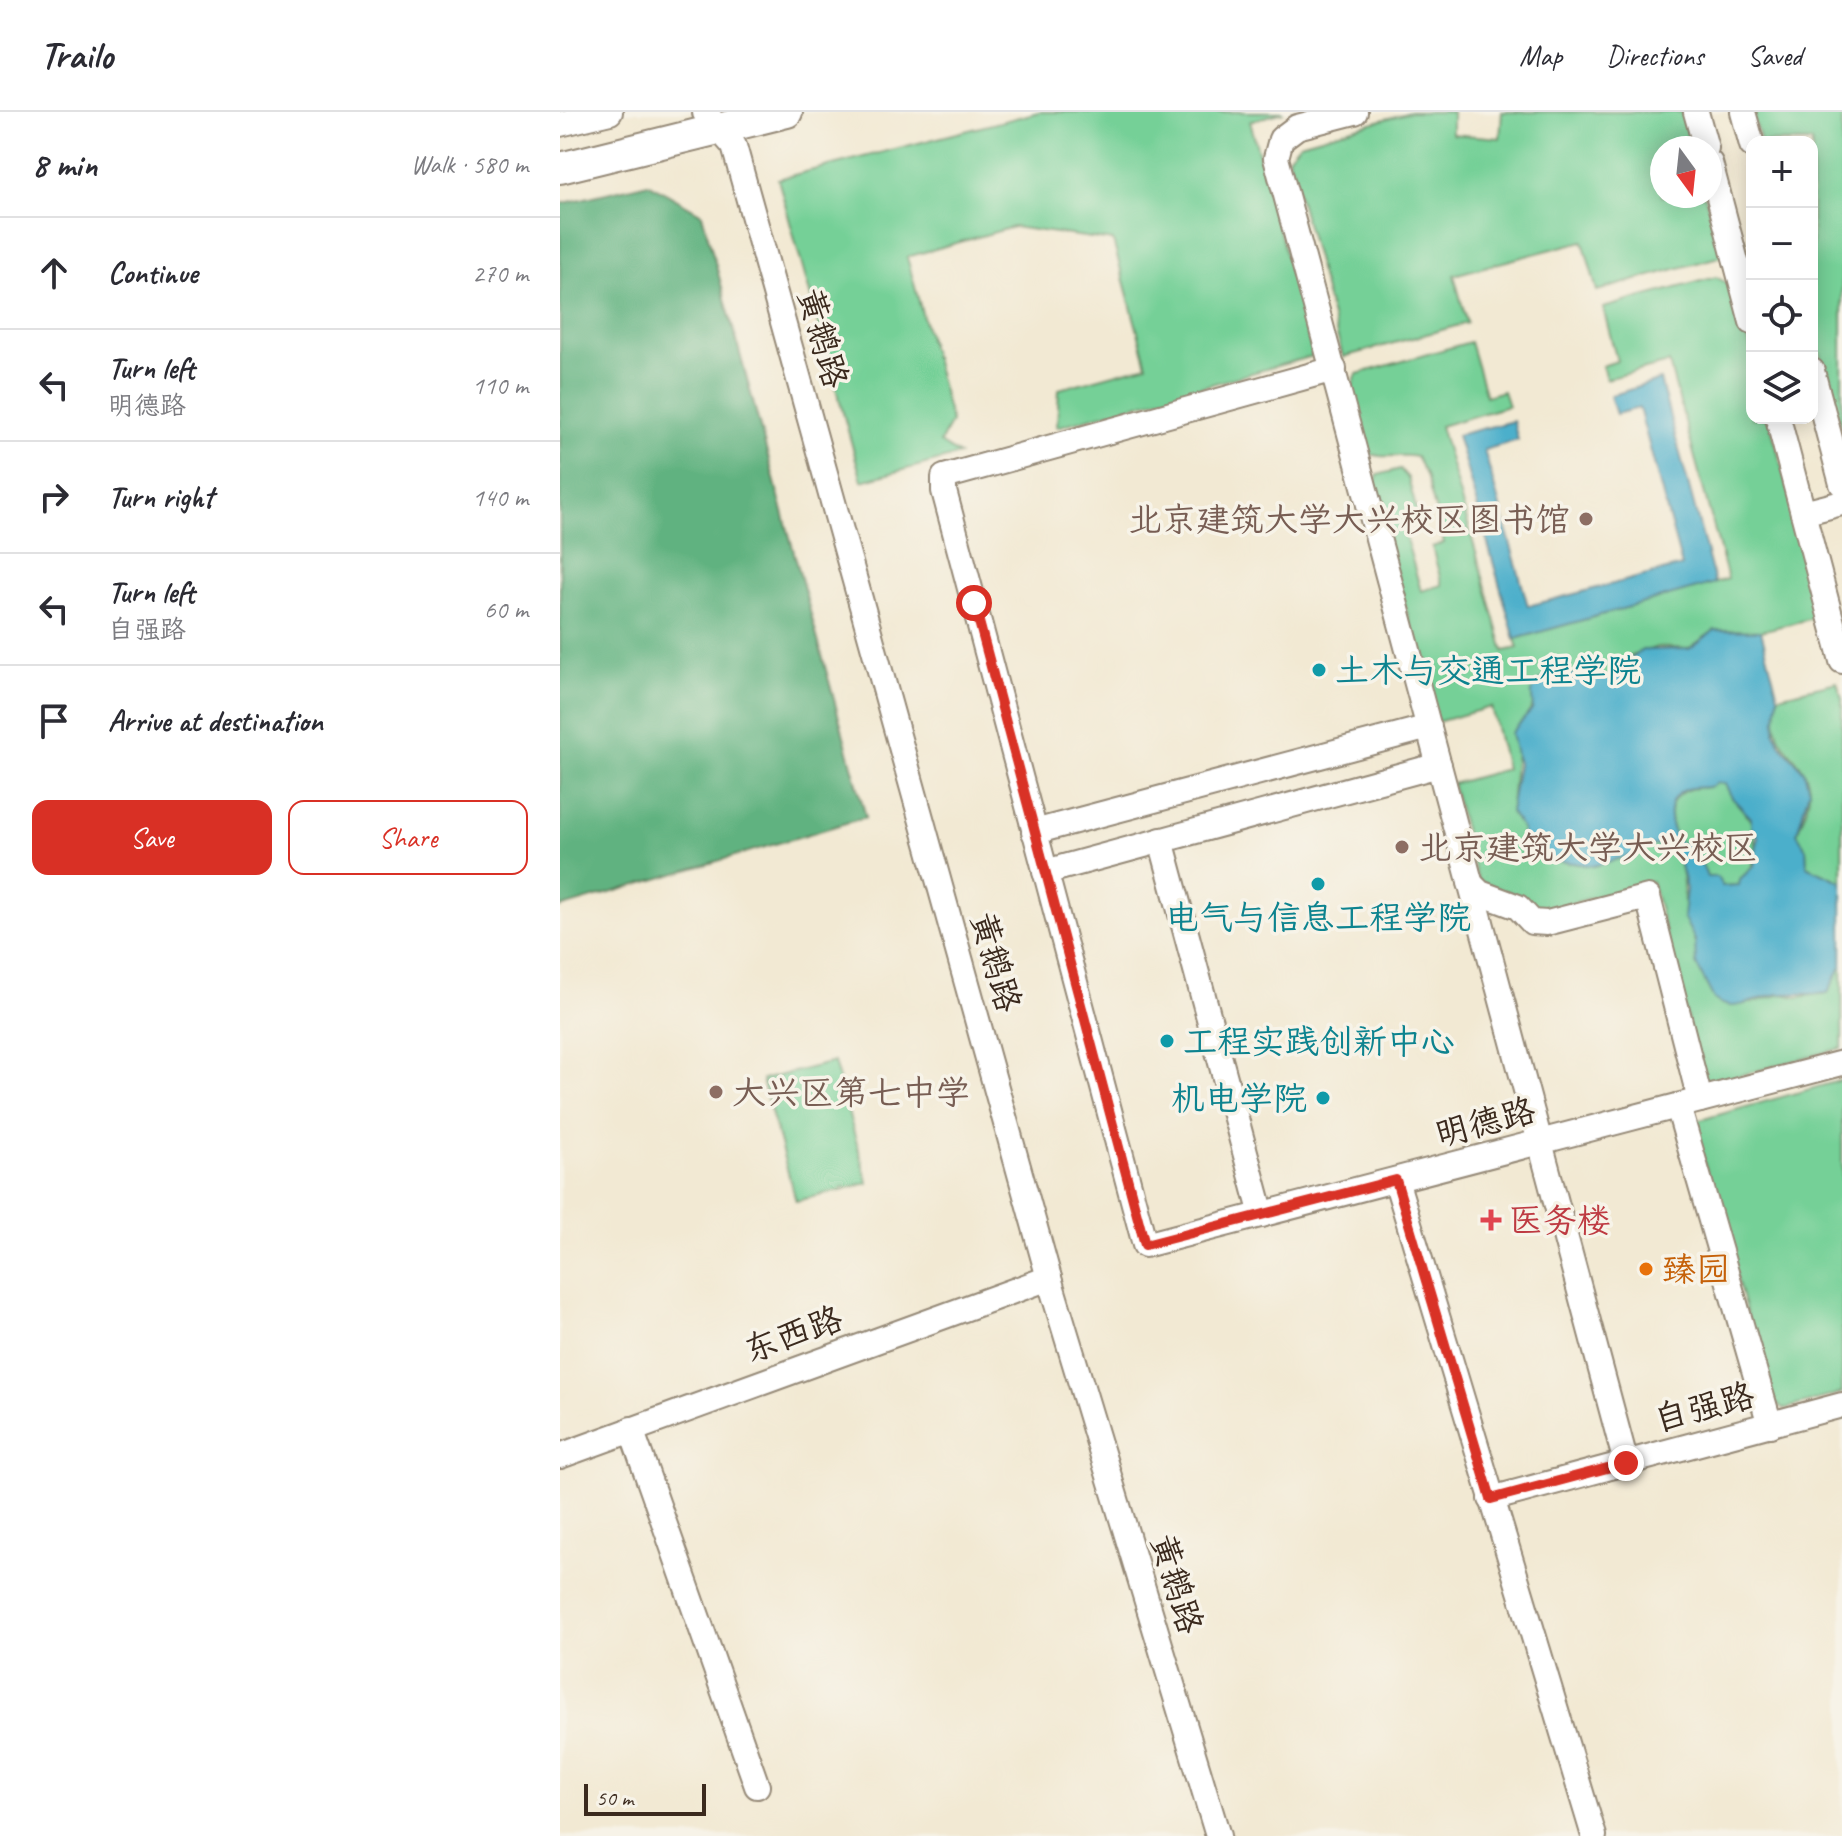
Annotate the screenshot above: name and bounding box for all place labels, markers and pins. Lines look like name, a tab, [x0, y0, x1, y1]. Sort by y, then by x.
place label: 北京建筑大学大兴校区图书馆	[1128, 498, 1570, 541]
marker: 北京建筑大学大兴校区图书馆	[1577, 510, 1595, 528]
place label: 土木与交通工程学院	[1335, 649, 1641, 692]
marker: 土木与交通工程学院	[1310, 661, 1328, 679]
place label: 北京建筑大学大兴校区	[1418, 826, 1758, 869]
marker: 北京建筑大学大兴校区	[1393, 838, 1411, 856]
marker: 电气与信息工程学院	[1309, 875, 1327, 893]
place label: 电气与信息工程学院	[1165, 896, 1471, 939]
place label: 工程实践创新中心	[1183, 1020, 1455, 1063]
marker: 工程实践创新中心	[1158, 1032, 1176, 1050]
place label: 大兴区第七中学	[732, 1071, 970, 1114]
place label: 机电学院	[1171, 1077, 1307, 1120]
marker: 大兴区第七中学	[707, 1083, 725, 1101]
marker: 机电学院	[1314, 1089, 1332, 1107]
place label: 医务楼	[1509, 1199, 1611, 1242]
marker: 医务楼	[1480, 1209, 1502, 1231]
place label: 臻园	[1662, 1248, 1730, 1291]
marker: 臻园	[1637, 1260, 1655, 1278]

